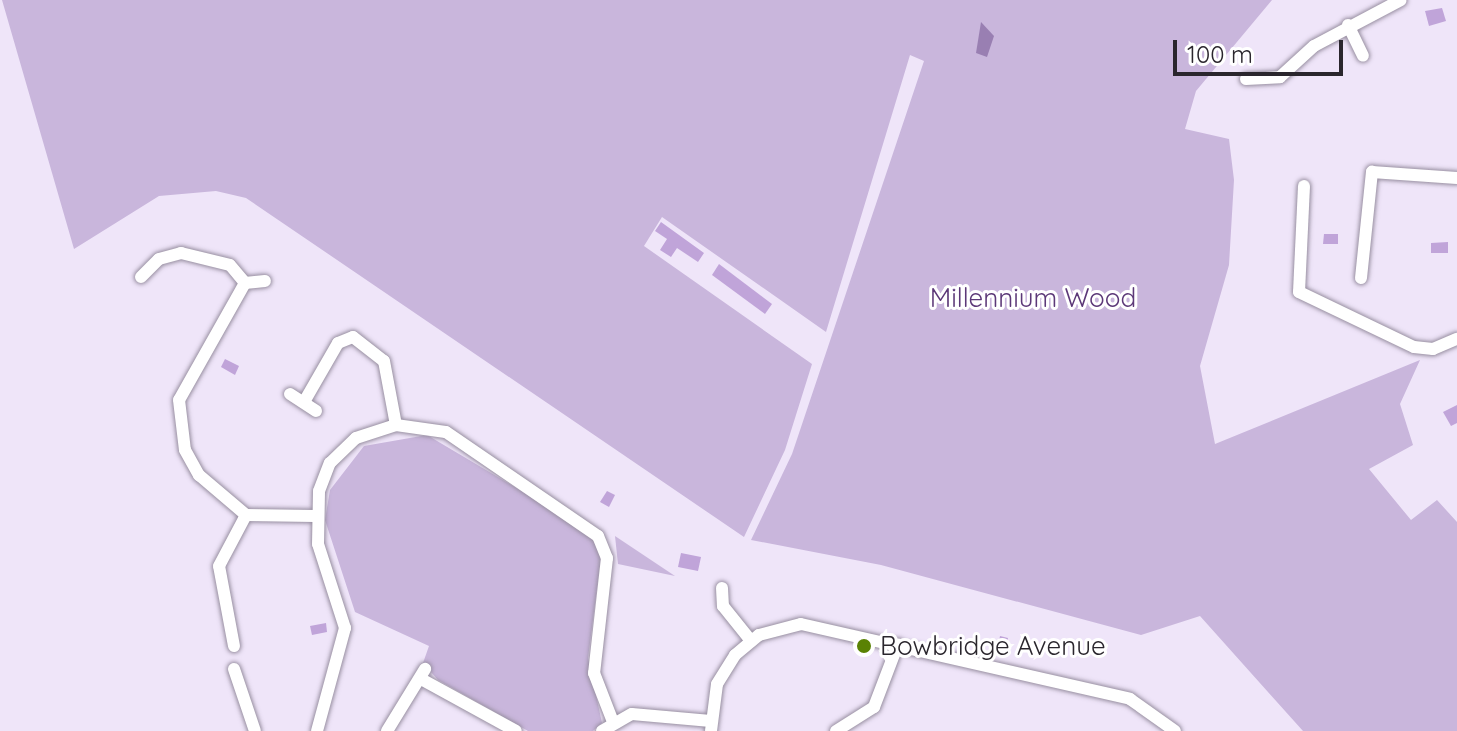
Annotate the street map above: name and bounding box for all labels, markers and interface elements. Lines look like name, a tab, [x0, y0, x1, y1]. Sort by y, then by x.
scale bar	[1177, 24, 1347, 74]
text: 100 m	[1187, 39, 1253, 69]
park label: Millennium Wood	[930, 282, 1136, 314]
place label: Bowbridge Avenue	[880, 630, 1106, 662]
marker: Bowbridge Avenue	[855, 637, 873, 655]

